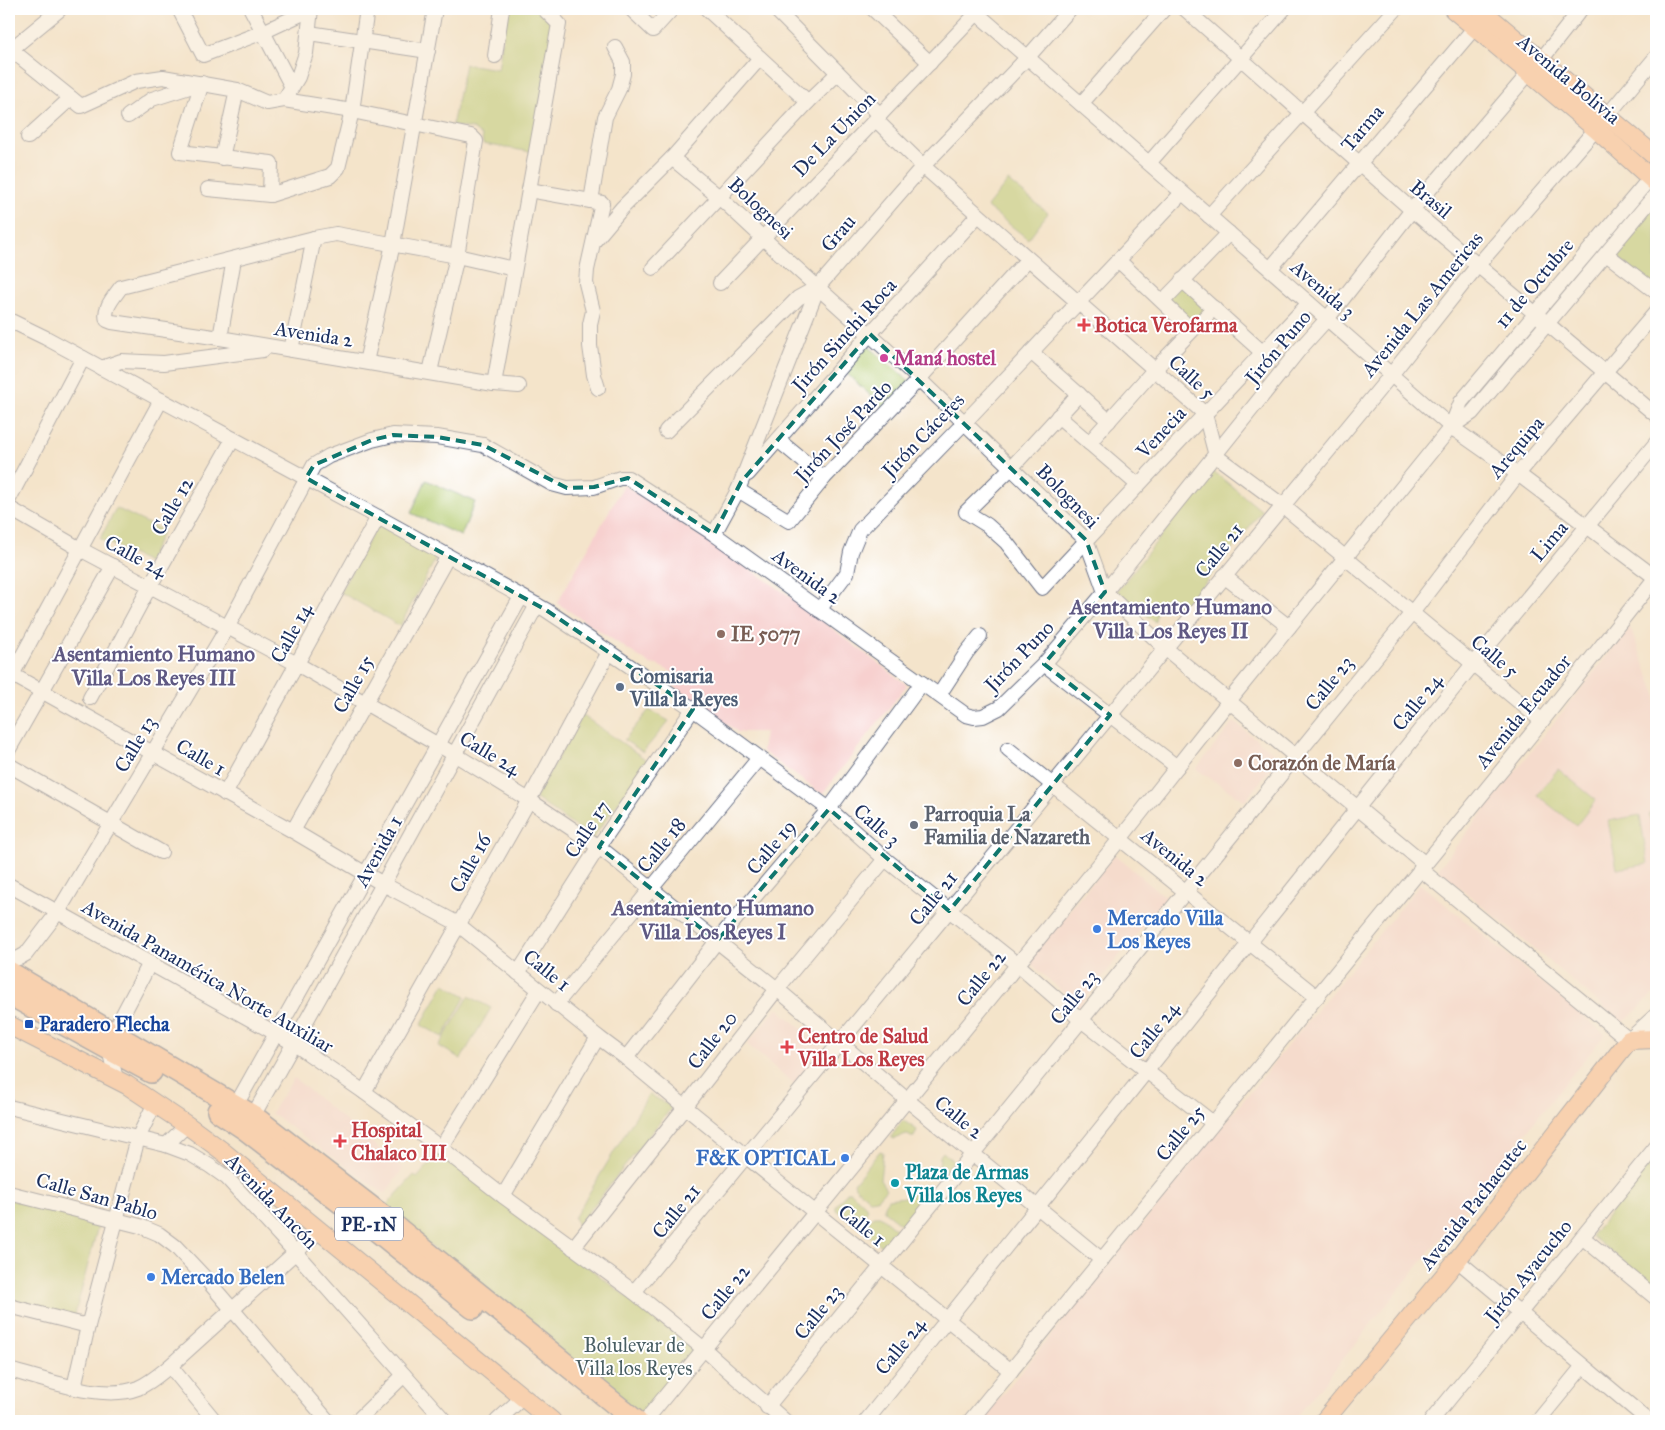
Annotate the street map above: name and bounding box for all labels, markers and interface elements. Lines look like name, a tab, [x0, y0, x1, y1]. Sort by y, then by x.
street label: Avenida Bolivia	[1512, 28, 1626, 129]
street label: De La Union	[788, 87, 880, 181]
street label: Tarma	[1336, 99, 1389, 156]
street label: Bolognesi	[723, 172, 799, 245]
street label: Brasil	[1405, 175, 1457, 224]
street label: Grau	[815, 209, 861, 256]
street label: Avenida Las Americas	[1355, 227, 1488, 382]
street label: 11 de Octubre	[1490, 233, 1578, 333]
street label: Avenida 3	[1285, 254, 1360, 323]
street label: Jirón Sinchi Roca	[785, 273, 902, 399]
street label: Jirón Puno	[1239, 305, 1317, 391]
place label: Botica Verofarma	[1094, 313, 1238, 337]
street label: Avenida 2	[272, 316, 355, 352]
marker: Botica Verofarma	[1078, 319, 1090, 331]
place label: Maná hostel	[894, 346, 997, 370]
street label: Calle 5	[1164, 350, 1220, 404]
marker: Maná hostel	[878, 352, 890, 364]
street label: Jirón José Pardo	[788, 375, 897, 489]
street label: Jirón Cáceres	[875, 388, 970, 484]
street label: Venecia	[1130, 401, 1191, 464]
street label: Arequipa	[1483, 411, 1550, 484]
street label: Bolognesi	[1031, 459, 1105, 534]
street label: Calle 12	[146, 473, 198, 539]
street label: Lima	[1525, 515, 1573, 566]
street label: Calle 21	[1190, 518, 1248, 582]
street label: Calle 24	[101, 530, 172, 583]
street label: Avenida 2	[767, 542, 846, 609]
district label: Asentamiento Humano Villa Los Reyes II	[1068, 594, 1272, 644]
street label: Calle 14	[265, 598, 318, 667]
street label: Jirón Puno	[978, 615, 1059, 699]
place label: IE 5077	[731, 622, 801, 646]
marker: IE 5077	[715, 628, 727, 640]
street label: Calle 5	[1466, 629, 1524, 683]
district label: Asentamiento Humano Villa Los Reyes III	[51, 641, 255, 691]
street label: Avenida Ecuador	[1469, 649, 1576, 773]
street label: Calle 15	[327, 651, 379, 717]
street label: Calle 23	[1300, 651, 1358, 715]
place label: Comisaria Villa la Reyes	[629, 664, 739, 712]
street label: Calle 24	[1387, 668, 1448, 735]
marker: Comisaria Villa la Reyes	[614, 681, 626, 693]
street label: Calle 13	[109, 712, 161, 776]
street label: Calle 24	[455, 726, 525, 781]
street label: Calle 1	[172, 733, 230, 781]
place label: Corazón de María	[1248, 751, 1396, 775]
marker: Corazón de María	[1232, 757, 1244, 769]
street label: Calle 17	[559, 796, 615, 862]
street label: Calle 3	[849, 798, 905, 852]
place label: Parroquia La Familia de Nazareth	[924, 802, 1091, 849]
street label: Avenida 1	[348, 811, 407, 891]
street label: Calle 18	[632, 813, 690, 877]
street label: Calle 19	[741, 815, 801, 879]
marker: Parroquia La Familia de Nazareth	[908, 819, 920, 831]
street label: Avenida 2	[1136, 822, 1213, 891]
street label: Calle 16	[444, 829, 496, 897]
street label: Calle 21	[904, 866, 962, 930]
street label: Avenida Panamérica Norte Auxiliar	[77, 893, 338, 1058]
district label: Asentamiento Humano Villa Los Reyes I	[610, 895, 814, 945]
place label: Mercado Villa Los Reyes	[1107, 906, 1224, 954]
marker: Mercado Villa Los Reyes	[1091, 923, 1103, 935]
street label: Calle 1	[519, 944, 575, 996]
street label: Calle 22	[951, 945, 1011, 1011]
street label: Calle 23	[1045, 965, 1103, 1029]
street label: Calle 24	[1124, 996, 1185, 1063]
street label: Calle 20	[682, 1006, 742, 1074]
place label: Paradero Flecha	[39, 1012, 170, 1036]
marker: Paradero Flecha	[23, 1018, 35, 1030]
place label: Centro de Salud Villa Los Reyes	[797, 1024, 929, 1072]
marker: Centro de Salud Villa Los Reyes	[780, 1040, 794, 1054]
street label: Calle 2	[930, 1090, 988, 1144]
street label: Calle 25	[1150, 1100, 1210, 1166]
place label: Hospital Chalaco III	[351, 1118, 447, 1165]
marker: Hospital Chalaco III	[333, 1134, 347, 1148]
street label: Avenida Pachacutec	[1414, 1134, 1532, 1275]
place label: F&K OPTICAL	[696, 1146, 835, 1170]
street label: Avenida Ancón	[220, 1148, 324, 1254]
marker: F&K OPTICAL	[839, 1152, 851, 1164]
place label: Plaza de Armas Villa los Reyes	[904, 1160, 1029, 1208]
street label: Calle San Pablo	[33, 1167, 161, 1225]
marker: Plaza de Armas Villa los Reyes	[889, 1177, 901, 1189]
street label: Calle 21	[647, 1179, 705, 1243]
street label: Calle 1	[834, 1199, 890, 1251]
road number: PE-1N	[335, 1208, 403, 1240]
street label: Jirón Ayacucho	[1478, 1215, 1578, 1330]
street label: Calle 22	[695, 1259, 755, 1325]
place label: Mercado Belen	[161, 1265, 285, 1289]
marker: Mercado Belen	[145, 1271, 157, 1283]
street label: Calle 23	[789, 1280, 847, 1344]
street label: Calle 24	[870, 1312, 931, 1379]
park label: Bolulevar de Villa los Reyes	[574, 1333, 693, 1380]

